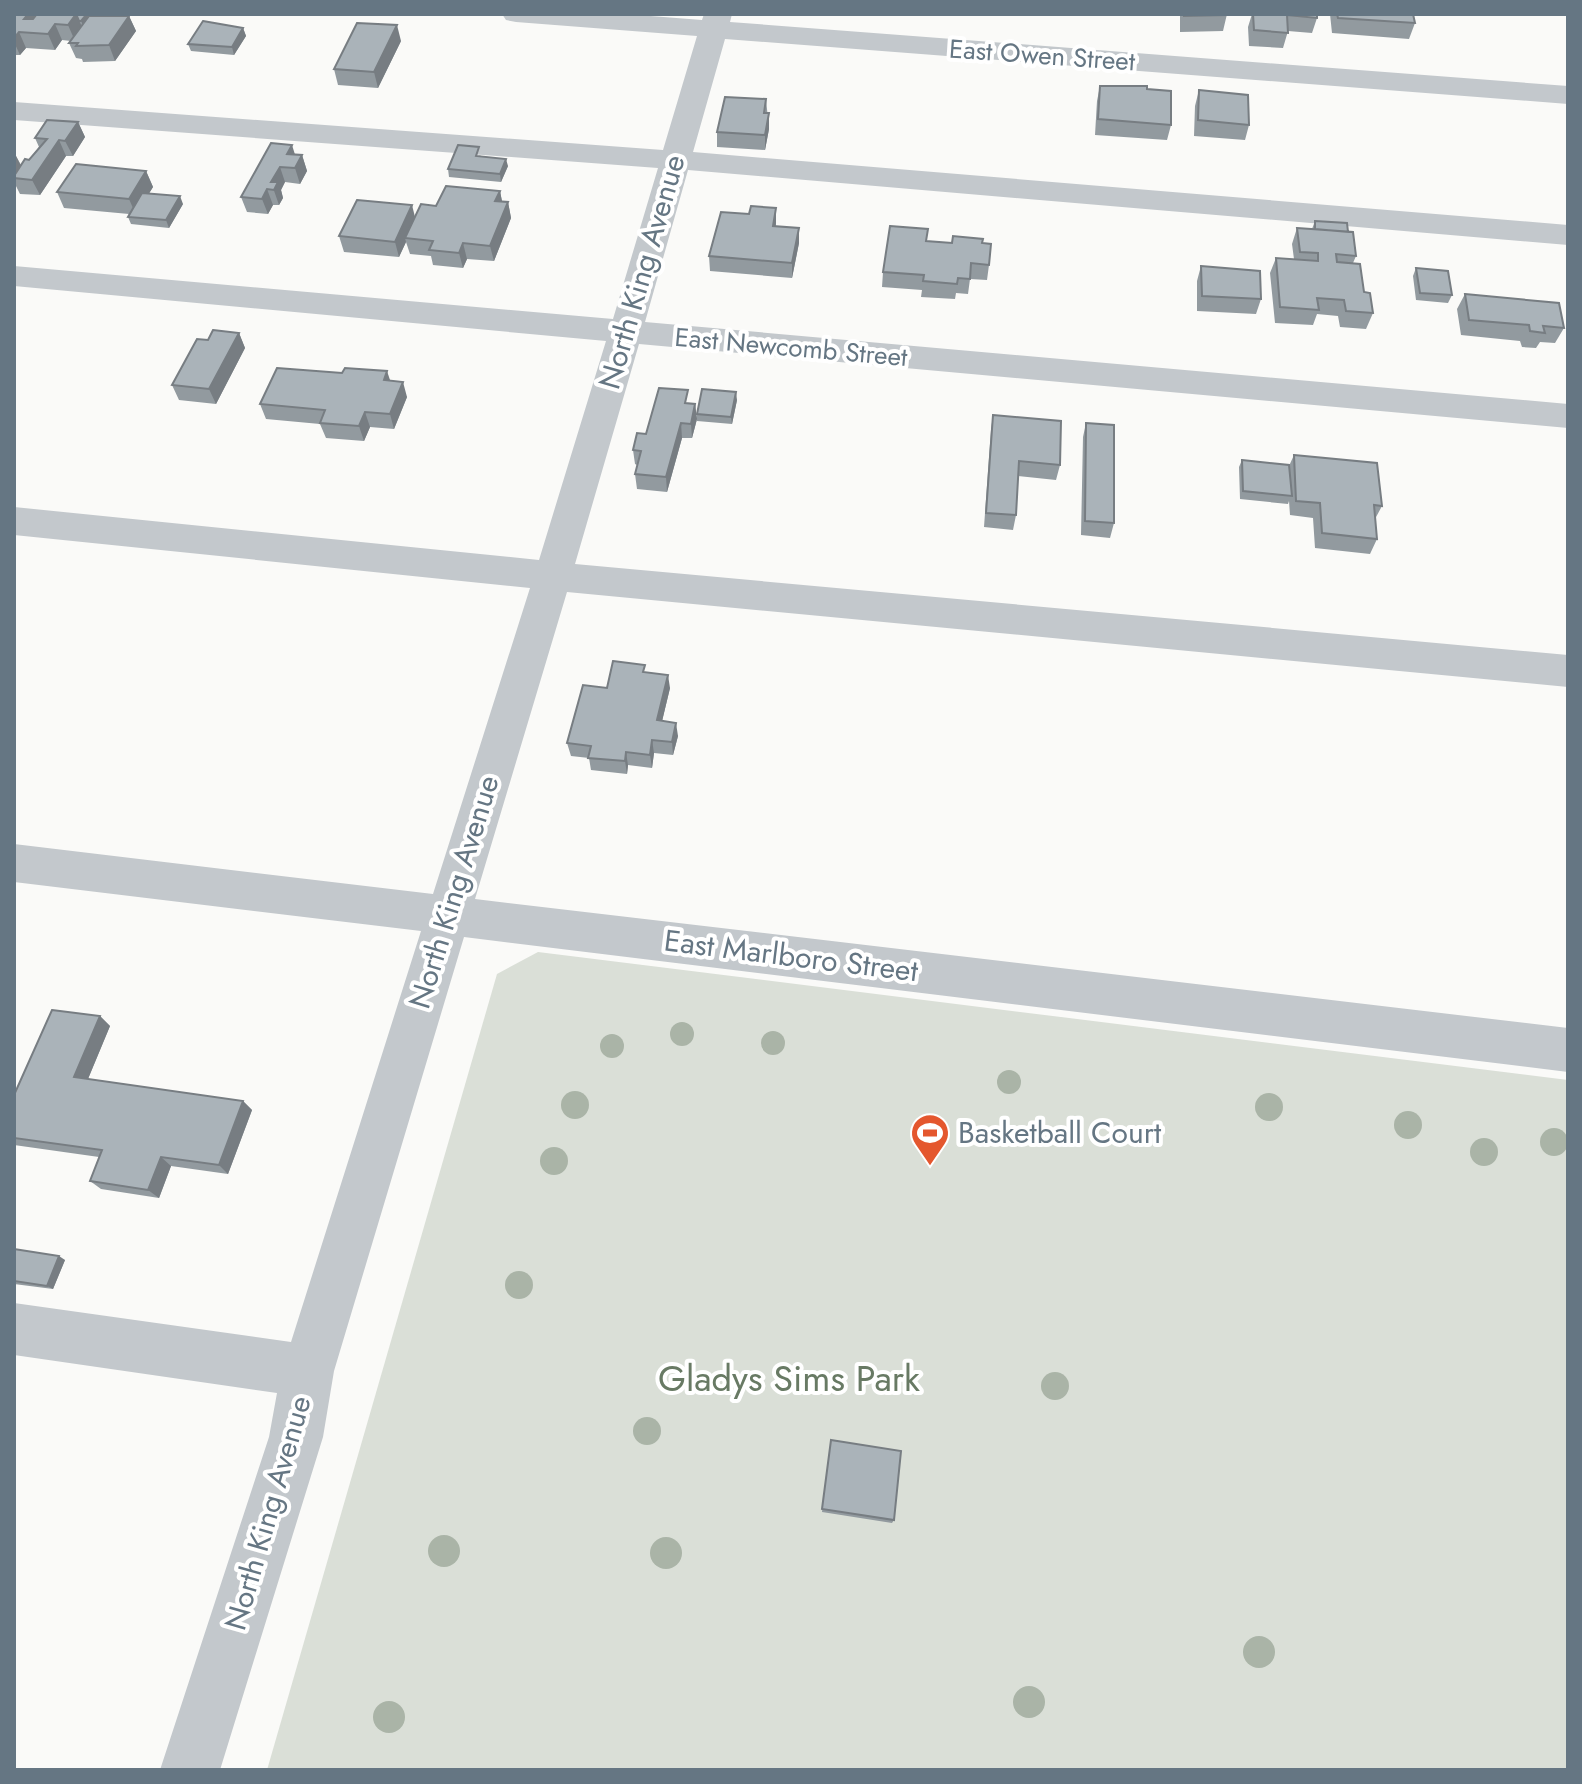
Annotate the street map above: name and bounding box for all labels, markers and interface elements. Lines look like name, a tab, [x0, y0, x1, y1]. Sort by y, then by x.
street label: East Owen Street	[948, 30, 1137, 81]
street label: North King Avenue	[588, 150, 696, 394]
street label: East Newcomb Street	[673, 318, 910, 376]
street label: North King Avenue	[398, 770, 509, 1014]
street label: East Marlboro Street	[662, 919, 921, 993]
place label: Basketball Court	[958, 1111, 1162, 1154]
sports icon: Basketball Court	[909, 1112, 951, 1167]
park label: Gladys Sims Park	[658, 1352, 920, 1404]
street label: North King Avenue	[214, 1391, 322, 1635]

